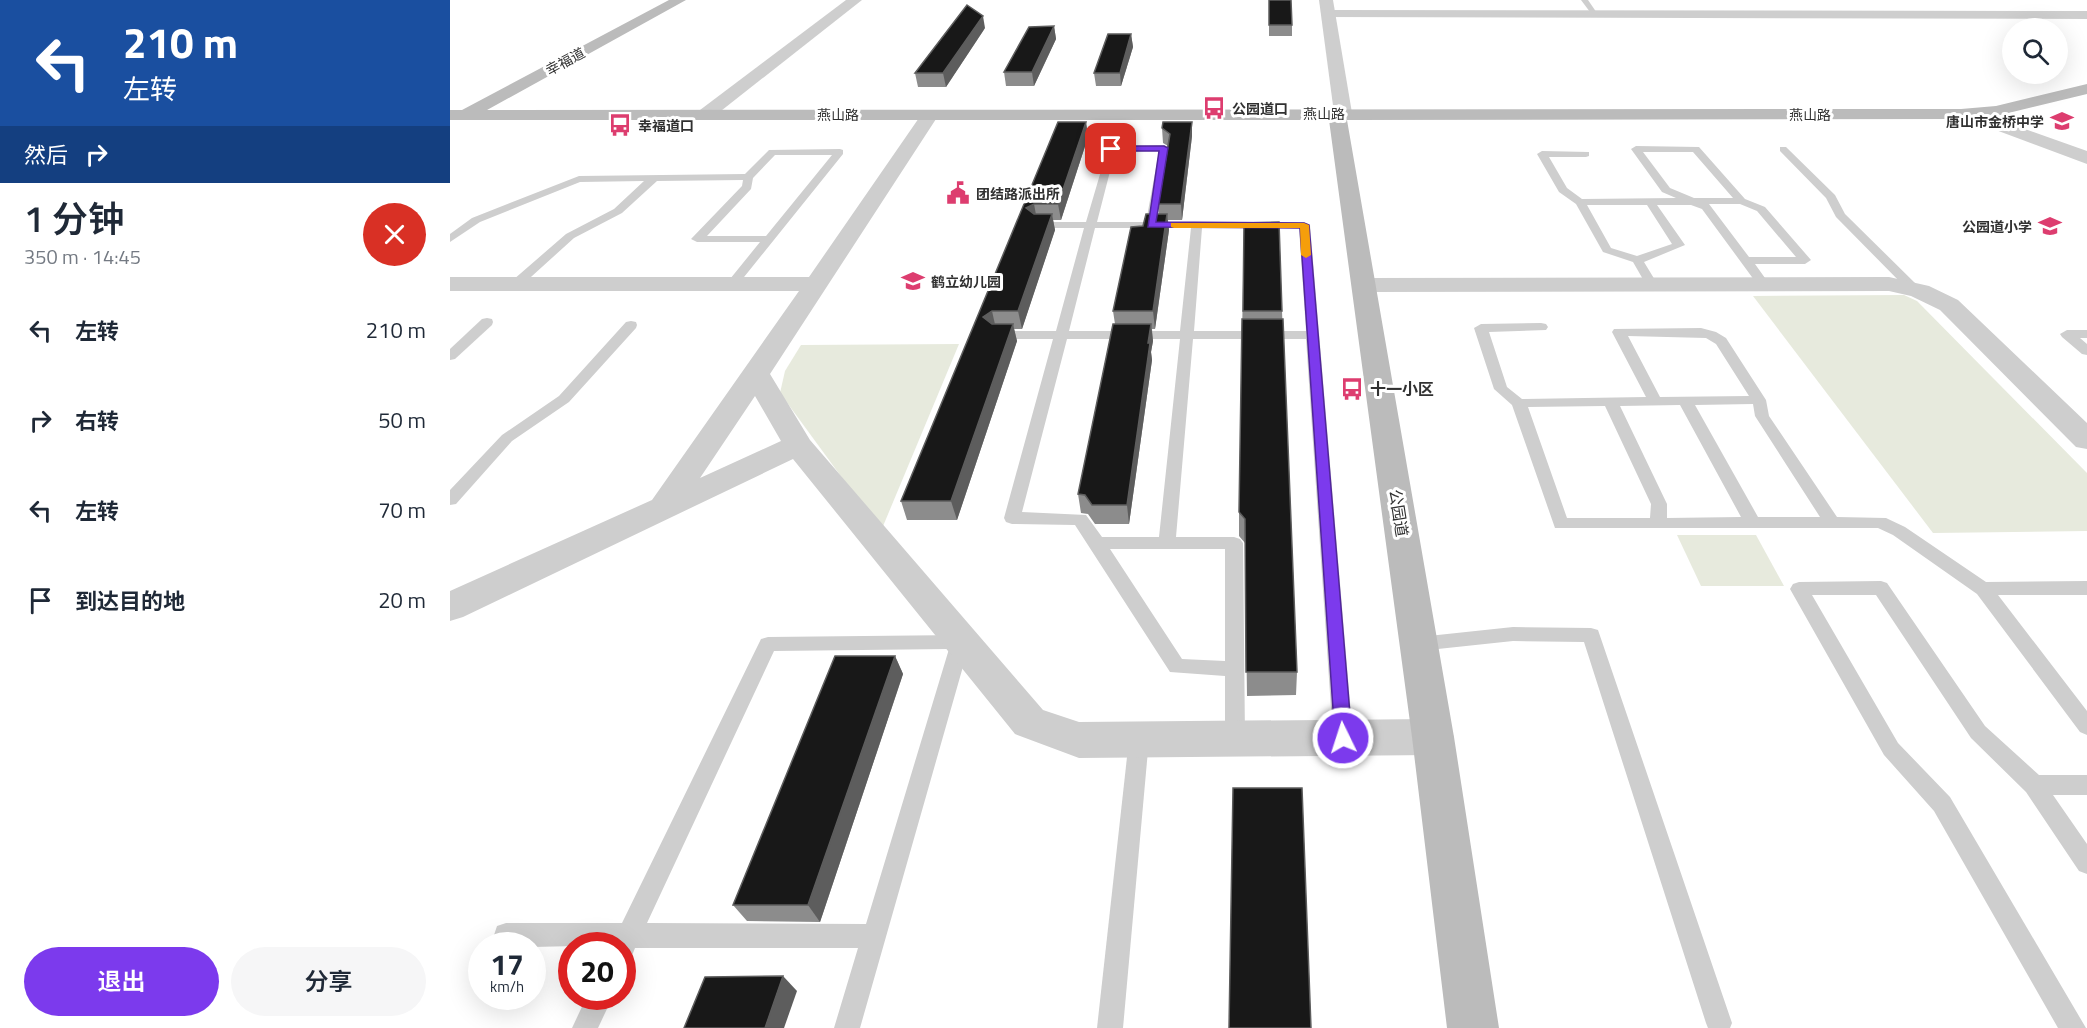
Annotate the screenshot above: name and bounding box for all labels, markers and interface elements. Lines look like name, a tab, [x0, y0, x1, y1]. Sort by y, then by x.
text: 210 m	[123, 10, 238, 74]
map controls	[2002, 18, 2068, 84]
button: search	[2002, 18, 2068, 84]
icon: left	[24, 24, 102, 102]
street label: 幸福道	[542, 42, 588, 80]
text: 左转	[123, 68, 177, 109]
bus stop icon: 公园道口	[1201, 95, 1227, 121]
place label: 公园道口	[1232, 98, 1288, 119]
street label: 燕山路	[1303, 103, 1345, 124]
street label: 燕山路	[817, 104, 859, 125]
street label: 燕山路	[1789, 104, 1831, 125]
school or university icon: 唐山市金桥中学	[2049, 108, 2075, 134]
place label: 唐山市金桥中学	[1946, 111, 2044, 132]
bus stop icon: 幸福道口	[607, 112, 633, 138]
place label: 幸福道口	[638, 115, 694, 136]
pin	[1085, 123, 1136, 174]
icon: arrive	[1094, 132, 1127, 165]
text: 然后	[24, 138, 68, 172]
icon: right	[80, 138, 113, 171]
public building icon: 团结路派出所	[945, 180, 971, 206]
place label: 团结路派出所	[976, 183, 1060, 204]
text: 1 分钟	[24, 191, 124, 246]
button: close	[363, 203, 426, 266]
school or university icon: 公园道小学	[2037, 213, 2063, 239]
place label: 公园道小学	[1962, 216, 2032, 237]
text: 350 m · 14:45	[24, 241, 141, 272]
school or university icon: 鹤立幼儿园	[900, 268, 926, 294]
place label: 鹤立幼儿园	[931, 271, 1001, 292]
text: 210 m	[366, 313, 426, 347]
icon: left	[24, 314, 57, 347]
text: 左转	[75, 314, 119, 348]
bus stop icon: 十一小区	[1339, 376, 1365, 402]
place label: 十一小区	[1370, 377, 1434, 401]
text: 50 m	[378, 403, 426, 437]
icon: right	[24, 404, 57, 437]
text: 右转	[75, 404, 119, 438]
street label: 公园道	[1383, 487, 1415, 539]
text: 70 m	[378, 493, 426, 527]
icon: left	[24, 494, 57, 527]
text: 左转	[75, 494, 119, 528]
text: 20 m	[378, 583, 426, 617]
icon: arrive	[24, 584, 57, 617]
text: 到达目的地	[75, 584, 185, 618]
position arrow	[1311, 706, 1375, 770]
speed limit sign: 20	[558, 932, 636, 1010]
text: 17	[490, 941, 524, 987]
button: 退出	[24, 947, 219, 1016]
button: 分享	[231, 947, 426, 1016]
text: km/h	[490, 975, 524, 998]

